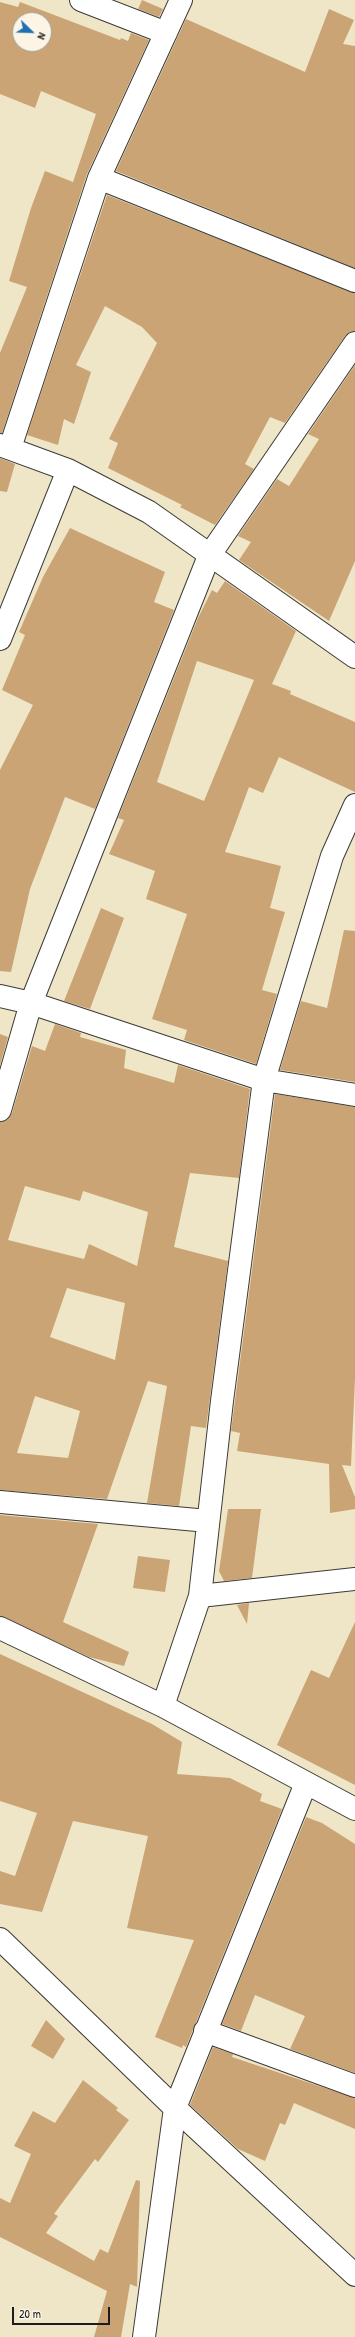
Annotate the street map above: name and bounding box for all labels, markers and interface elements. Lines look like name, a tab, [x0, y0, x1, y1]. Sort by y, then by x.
north arrow	[12, 12, 52, 52]
text: N	[35, 31, 50, 42]
scale bar	[14, 2299, 112, 2325]
text: 20 m	[19, 2305, 41, 2322]

